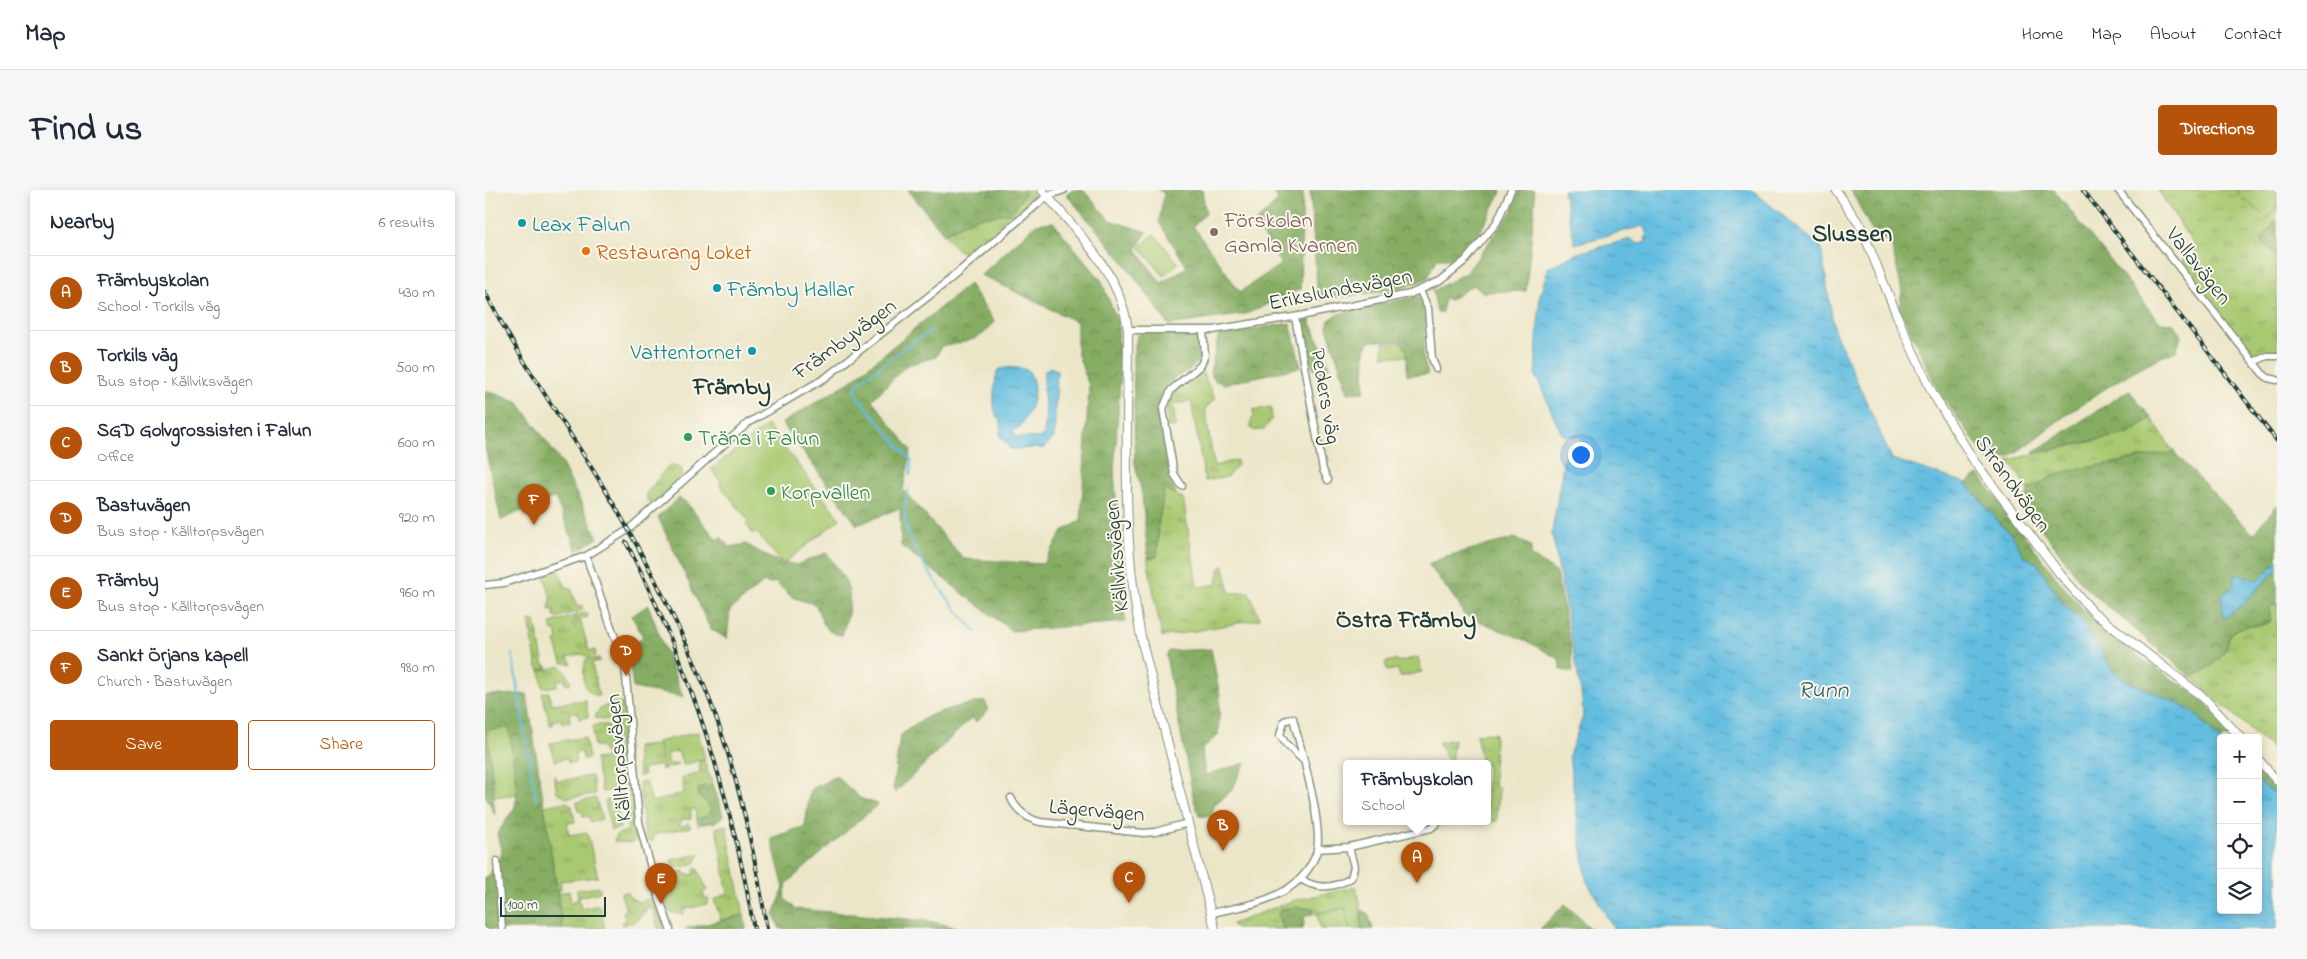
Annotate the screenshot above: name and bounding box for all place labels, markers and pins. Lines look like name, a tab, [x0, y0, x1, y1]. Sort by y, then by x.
place label: Förskolan Gamla Kvarnen	[1223, 206, 1357, 263]
place label: Leax Falun	[532, 210, 630, 242]
marker: Leax Falun	[516, 217, 528, 229]
marker: Förskolan Gamla Kvarnen	[1208, 226, 1220, 238]
place label: Restaurang Loket	[596, 238, 752, 271]
marker: Restaurang Loket	[580, 245, 592, 257]
place label: Främby Hallar	[726, 275, 855, 308]
marker: Främby Hallar	[711, 282, 723, 294]
place label: Vattentornet	[630, 338, 743, 370]
marker: Vattentornet	[746, 345, 758, 357]
place label: Träna i Falun	[698, 424, 819, 456]
marker: Träna i Falun	[682, 431, 694, 443]
place label: Korpvallen	[781, 478, 870, 510]
pin: F	[518, 484, 550, 525]
marker: Korpvallen	[765, 485, 777, 497]
pin: D	[610, 635, 642, 676]
pin: B	[1207, 810, 1239, 851]
pin: A	[1401, 842, 1433, 883]
pin: C	[1113, 862, 1145, 903]
pin: E	[645, 863, 677, 904]

